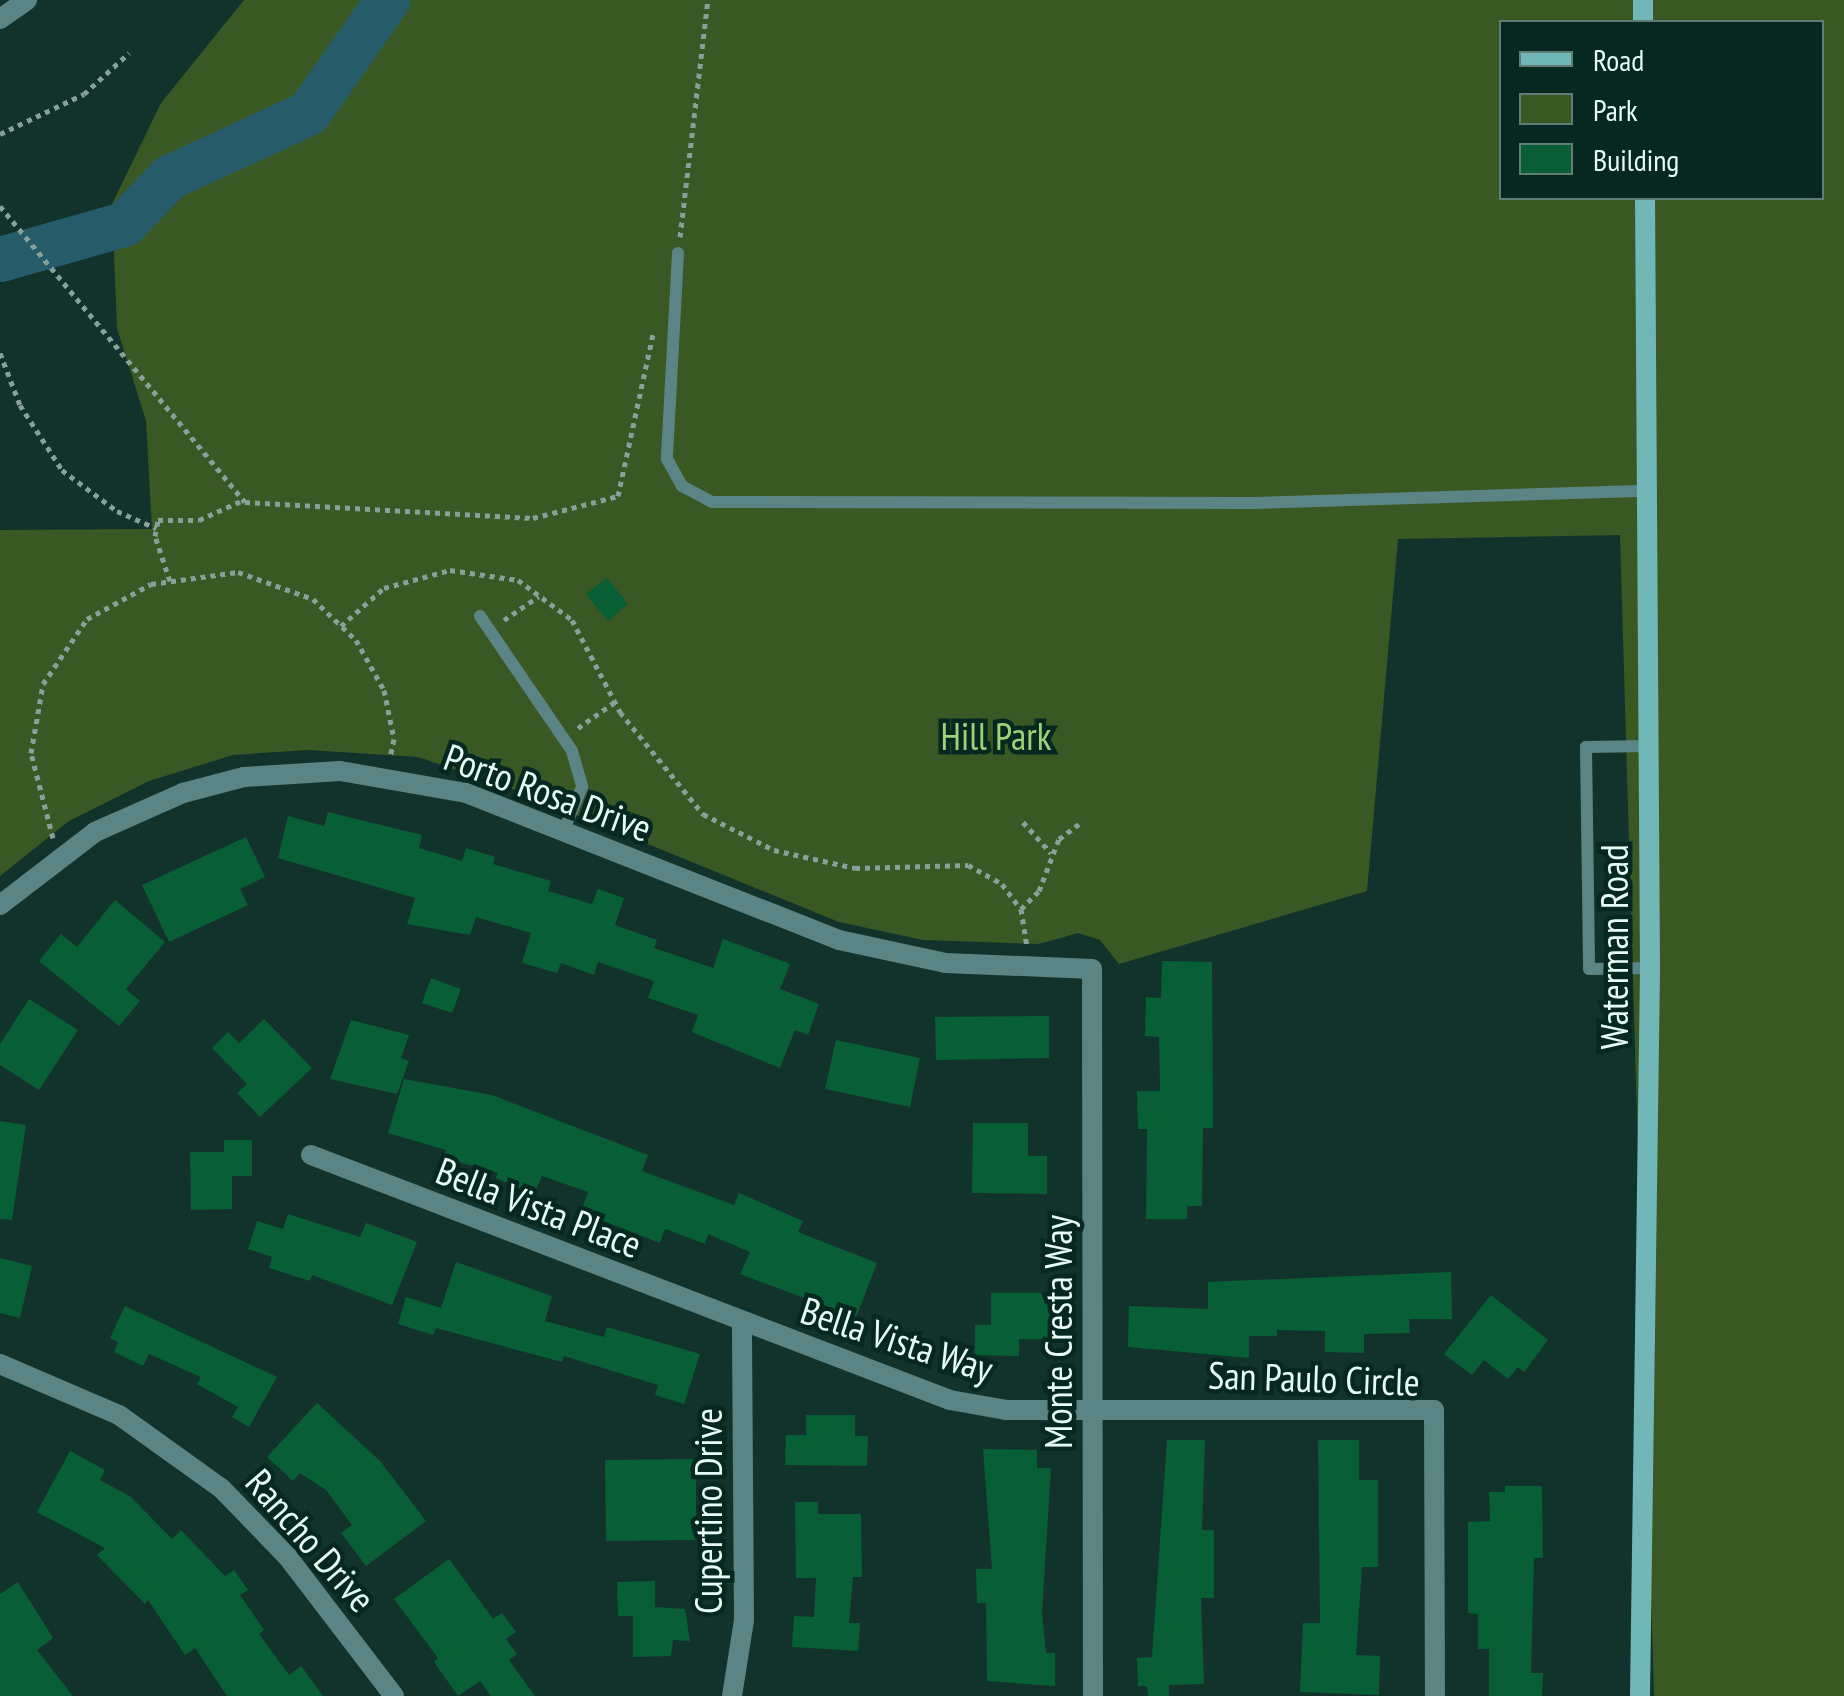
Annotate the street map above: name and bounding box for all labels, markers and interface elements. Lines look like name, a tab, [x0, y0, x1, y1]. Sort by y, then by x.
legend	[1499, 20, 1824, 200]
text: Road	[1593, 40, 1644, 79]
text: Park	[1593, 90, 1638, 129]
text: Building	[1593, 140, 1679, 179]
park label: Hill Park	[941, 713, 1051, 759]
street label: Porto Rosa Drive	[438, 734, 658, 850]
street label: Waterman Road	[1591, 844, 1637, 1050]
street label: Bella Vista Place	[430, 1147, 648, 1267]
street label: Monte Cresta Way	[1035, 1215, 1081, 1449]
street label: Bella Vista Way	[795, 1286, 999, 1392]
street label: San Paulo Circle	[1208, 1352, 1420, 1404]
street label: Cupertino Drive	[685, 1408, 731, 1614]
street label: Rancho Drive	[237, 1459, 385, 1621]

